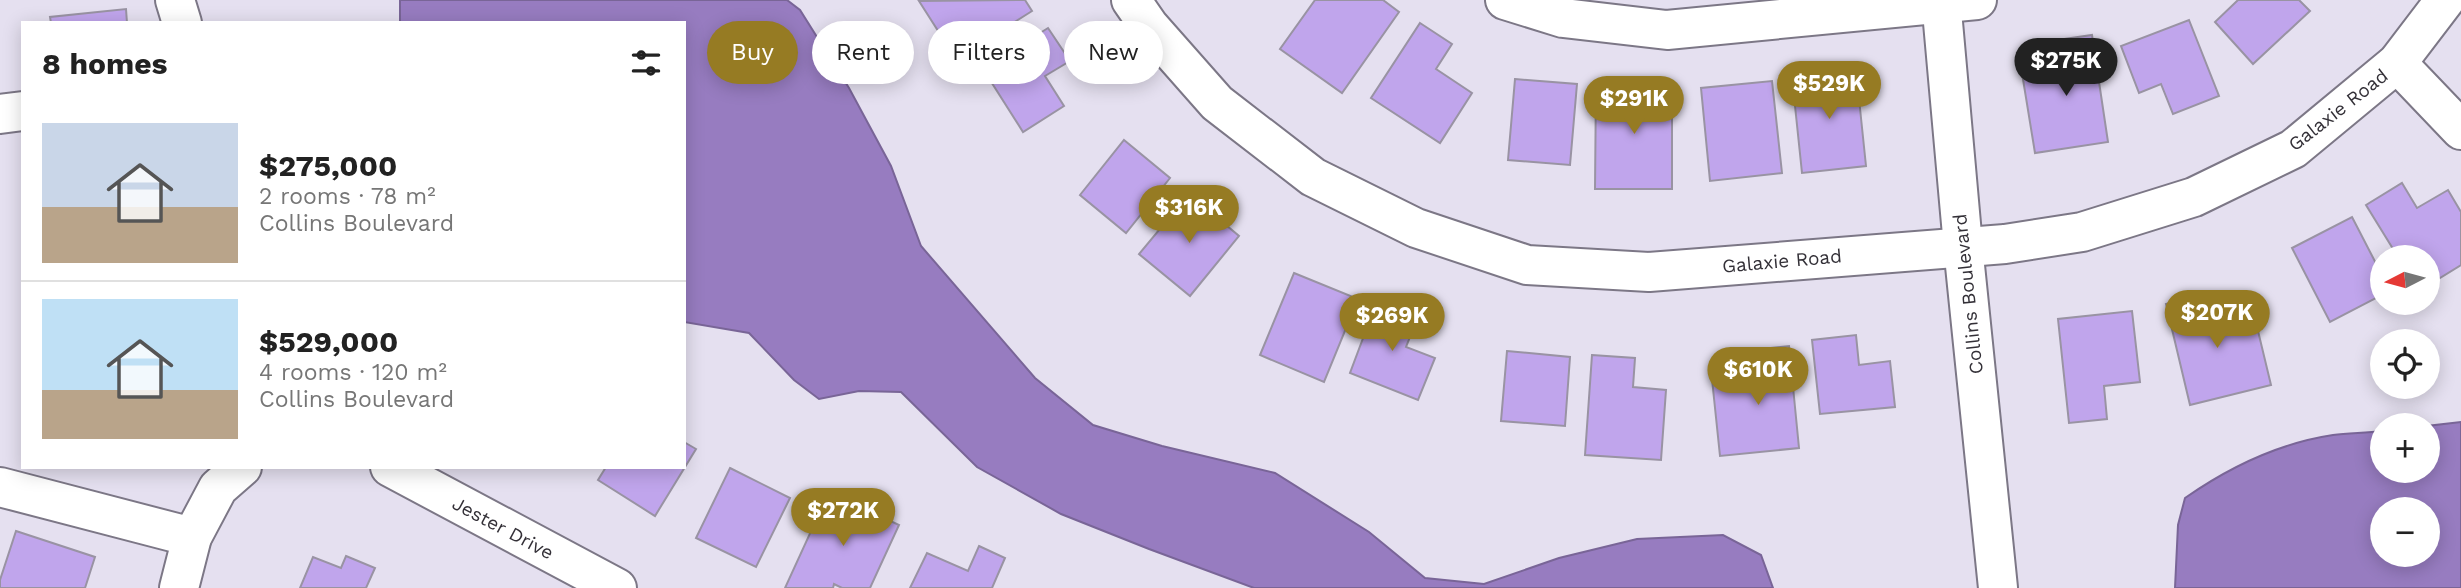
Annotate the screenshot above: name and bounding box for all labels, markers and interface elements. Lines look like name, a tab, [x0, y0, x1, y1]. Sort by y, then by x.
chip: Buy	[707, 21, 798, 84]
chip: Rent	[812, 21, 914, 84]
chip: Filters	[928, 21, 1050, 84]
chip: New	[1064, 21, 1163, 84]
pin: $275K	[2017, 38, 2115, 98]
icon: filters	[627, 44, 665, 82]
text: 8 homes	[42, 46, 168, 81]
text: $275K	[2030, 47, 2102, 74]
pin: $529K	[1780, 61, 1878, 121]
street label: Galaxie Road	[2284, 64, 2392, 156]
text: $529K	[1793, 70, 1865, 97]
pin: $291K	[1585, 76, 1683, 136]
text: $291K	[1600, 85, 1668, 112]
text: $275,000	[259, 148, 397, 183]
icon: home	[98, 151, 182, 235]
text: 2 rooms · 78 m²	[259, 183, 436, 210]
pin: $316K	[1140, 186, 1238, 245]
text: $316K	[1155, 194, 1223, 221]
text: Collins Boulevard	[259, 210, 454, 237]
street label: Collins Boulevard	[1948, 213, 1988, 375]
street label: Galaxie Road	[1721, 244, 1843, 278]
north arrow	[2370, 245, 2440, 315]
map controls	[2370, 245, 2440, 567]
pin: $207K	[2168, 290, 2266, 350]
pin: $269K	[1343, 294, 1441, 353]
text: $207K	[2181, 299, 2253, 326]
text: $269K	[1356, 302, 1428, 329]
text: $529,000	[259, 324, 398, 359]
icon: home	[98, 327, 182, 411]
button: locate	[2370, 329, 2440, 399]
pin: $610K	[1709, 348, 1807, 407]
text: $610K	[1723, 356, 1793, 383]
text: 4 rooms · 120 m²	[259, 359, 447, 386]
text: Collins Boulevard	[259, 386, 454, 413]
button: +	[2370, 413, 2440, 483]
pin: $272K	[794, 489, 892, 548]
street label: Jester Drive	[448, 492, 558, 564]
text: $272K	[807, 497, 879, 524]
button: −	[2370, 497, 2440, 567]

